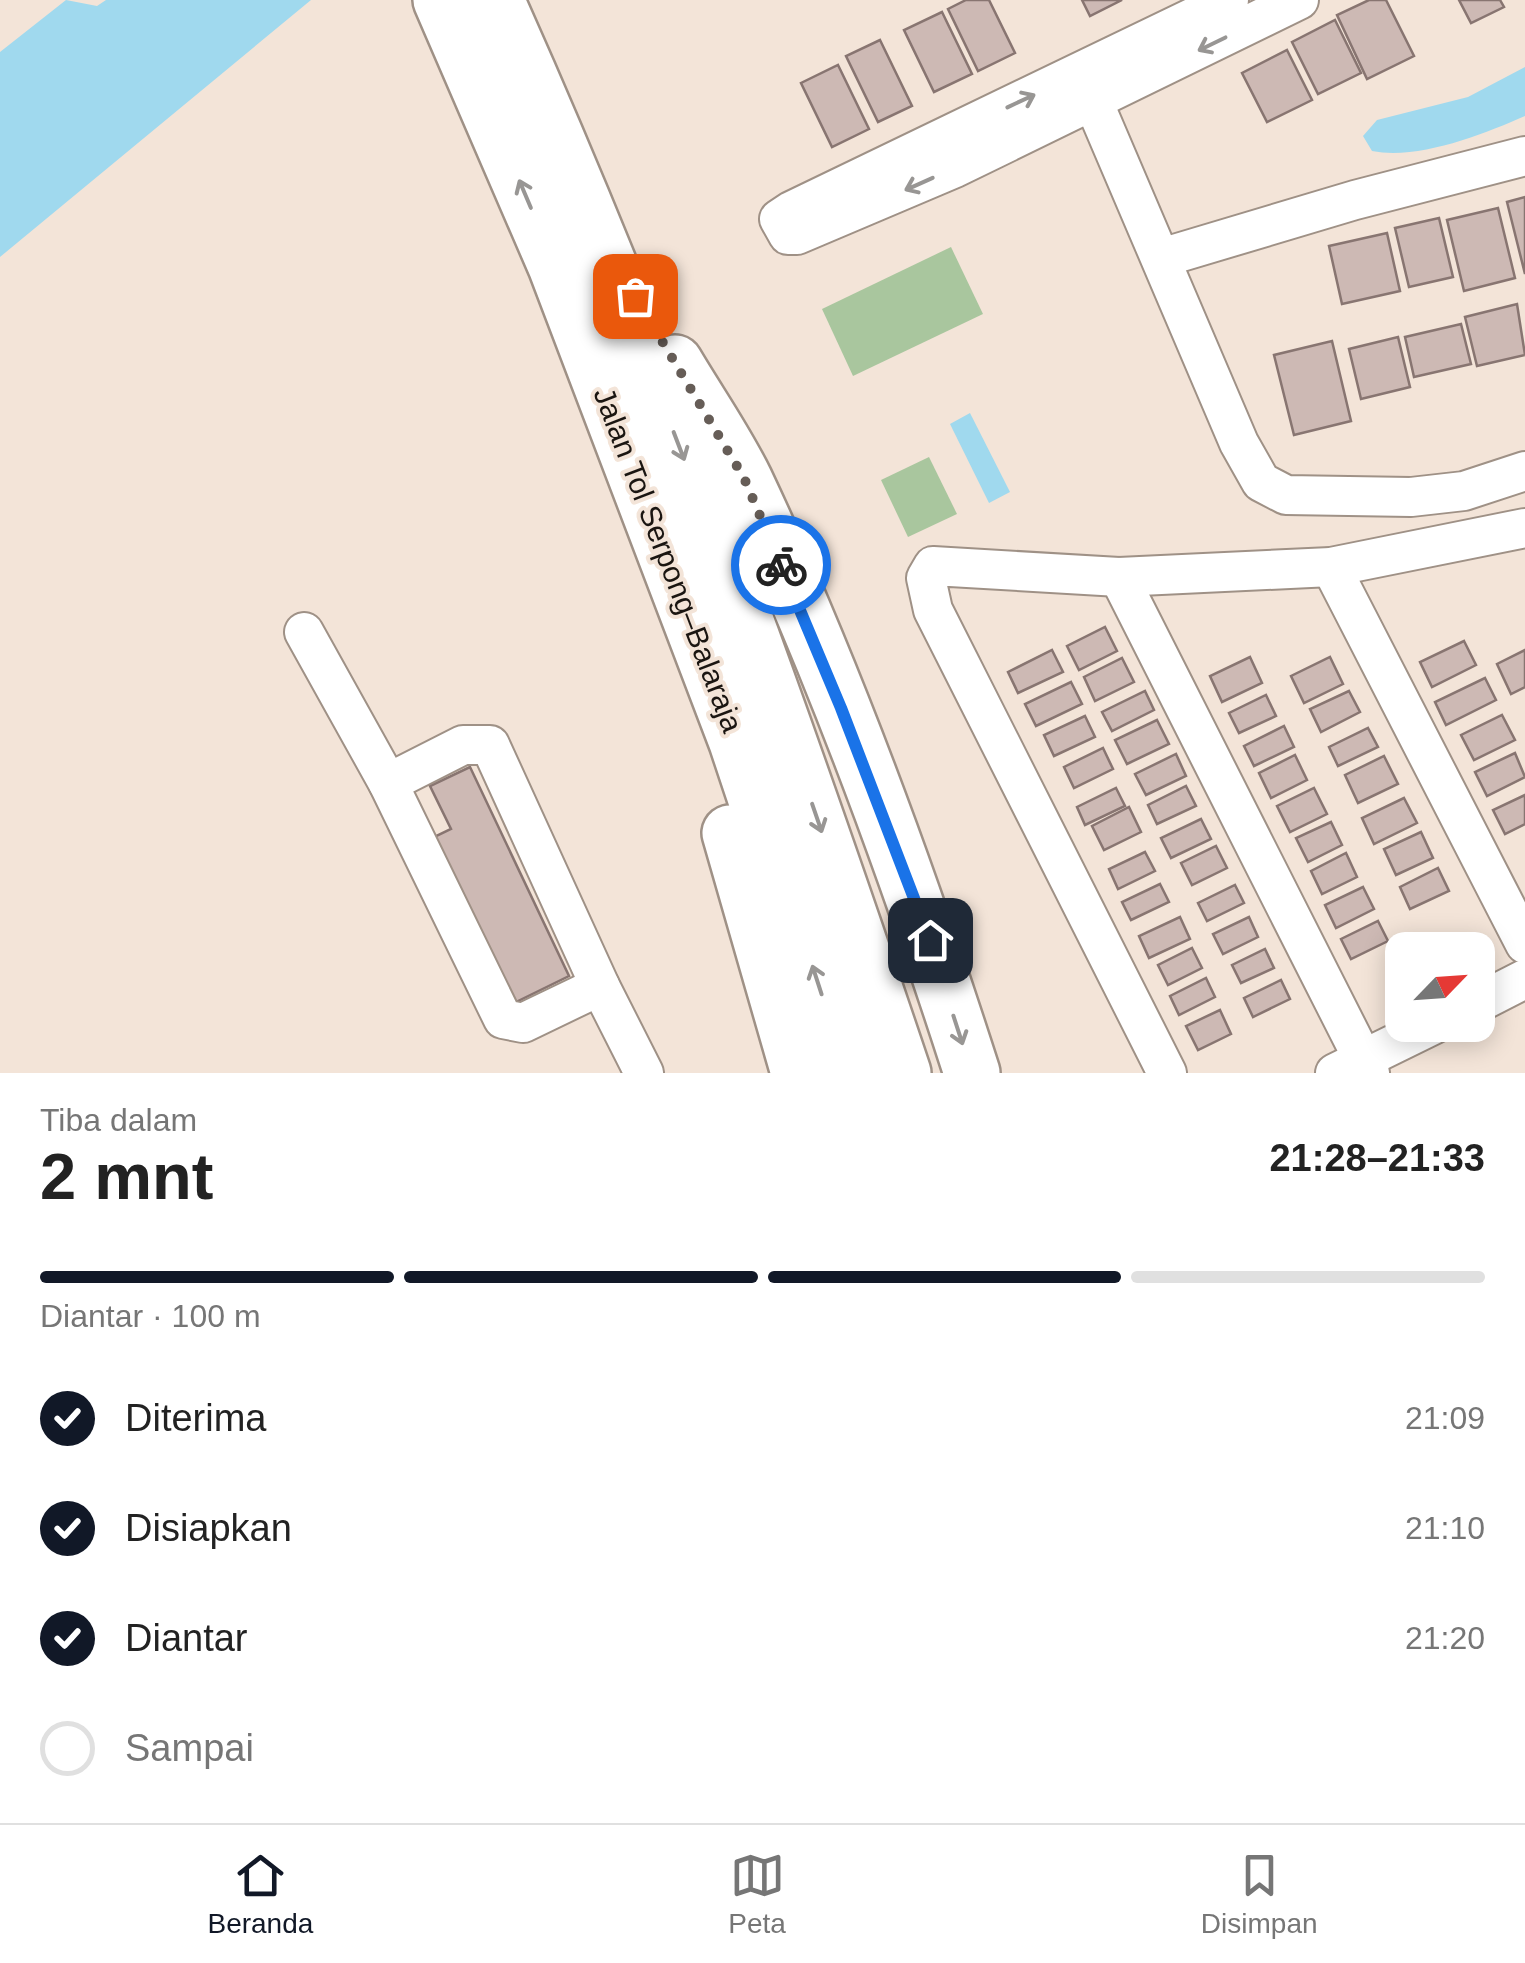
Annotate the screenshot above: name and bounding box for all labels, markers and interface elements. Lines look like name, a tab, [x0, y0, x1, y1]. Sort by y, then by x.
one-way arrow	[1198, 35, 1227, 54]
one-way arrow	[1006, 91, 1036, 110]
one-way arrow	[905, 176, 935, 195]
one-way arrow	[515, 179, 533, 210]
pin	[593, 254, 678, 339]
icon: bag	[608, 269, 663, 324]
street label: Jalan Tol Serpong–Balaraja	[587, 383, 750, 737]
one-way arrow	[672, 431, 690, 461]
courier	[731, 515, 831, 615]
icon: bike	[754, 538, 809, 593]
one-way arrow	[810, 801, 828, 833]
pin	[888, 898, 973, 983]
icon: home	[903, 913, 958, 968]
north arrow	[1385, 932, 1495, 1042]
map controls	[1385, 932, 1495, 1042]
one-way arrow	[806, 965, 824, 997]
one-way arrow	[951, 1013, 969, 1045]
text: Tiba dalam	[40, 1102, 197, 1138]
text: 21:28–21:33	[1269, 1137, 1485, 1179]
text: 2 mnt	[40, 1140, 213, 1213]
text: Diantar · 100 m	[40, 1298, 261, 1334]
icon: check	[40, 1391, 95, 1446]
text: Diterima	[125, 1397, 266, 1439]
text: 21:09	[1405, 1400, 1485, 1436]
icon: check	[40, 1501, 95, 1556]
text: Disiapkan	[125, 1507, 292, 1549]
text: 21:10	[1405, 1510, 1485, 1546]
icon: check	[40, 1611, 95, 1666]
text: Diantar	[125, 1617, 248, 1659]
text: 21:20	[1405, 1620, 1485, 1656]
text: Sampai	[125, 1727, 254, 1769]
tab: Beranda	[207, 1848, 313, 1940]
tab: Peta	[728, 1848, 786, 1940]
tab: Disimpan	[1201, 1848, 1318, 1940]

